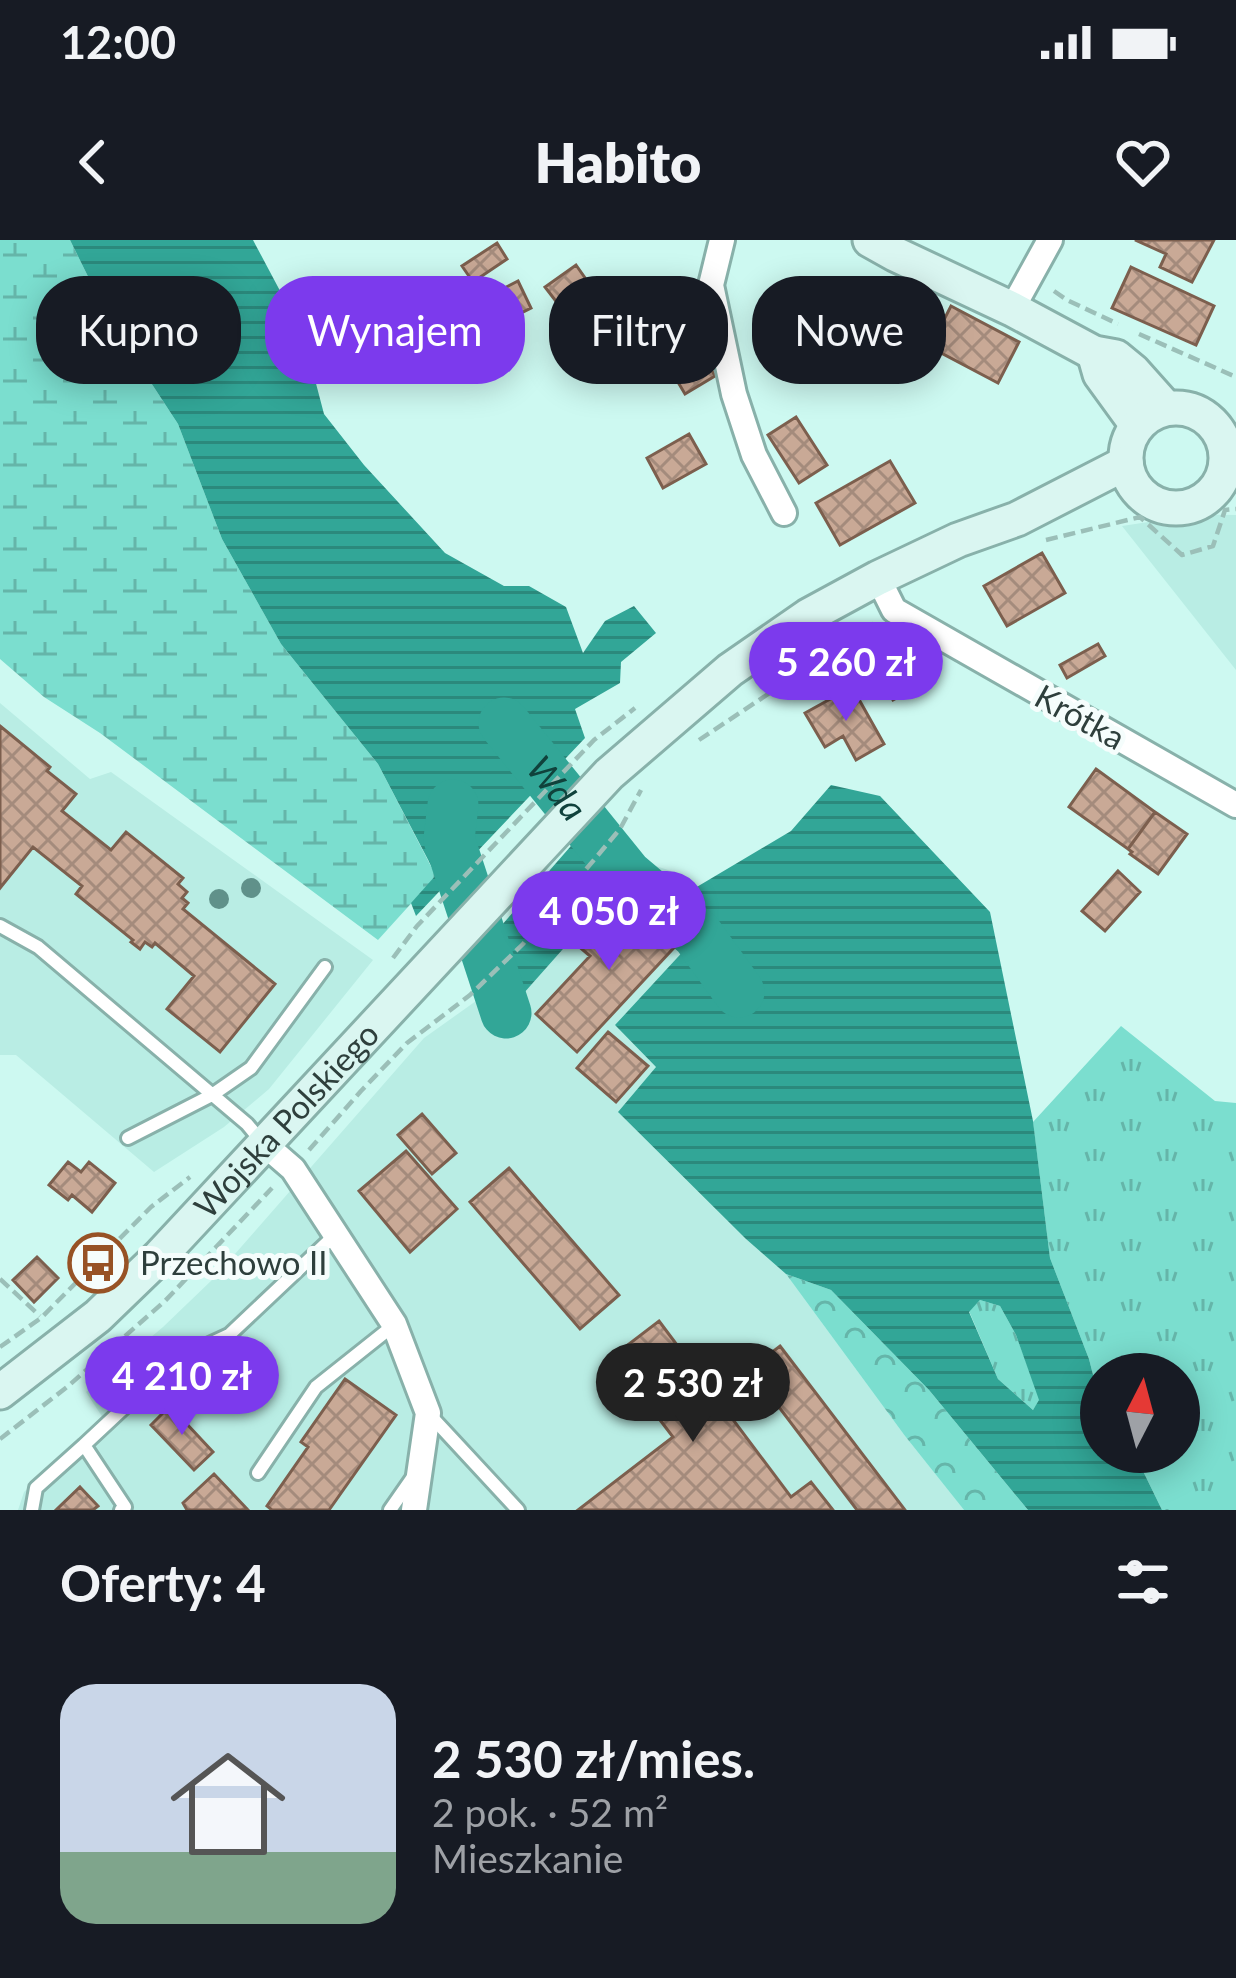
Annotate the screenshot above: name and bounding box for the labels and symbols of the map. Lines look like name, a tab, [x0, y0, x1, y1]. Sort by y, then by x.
pin: 5 260 zł	[722, 622, 970, 724]
street label: Krótka	[1029, 675, 1132, 757]
water label: Wda	[518, 747, 597, 829]
pin: 4 050 zł	[485, 871, 733, 973]
street label: Wojska Polskiego	[185, 1013, 386, 1225]
bus stop icon: Przechowo II	[67, 1232, 129, 1294]
place label: Przechowo II	[140, 1242, 328, 1282]
pin: 4 210 zł	[58, 1336, 306, 1438]
pin: 2 530 zł	[569, 1343, 817, 1445]
north arrow	[1080, 1353, 1200, 1473]

